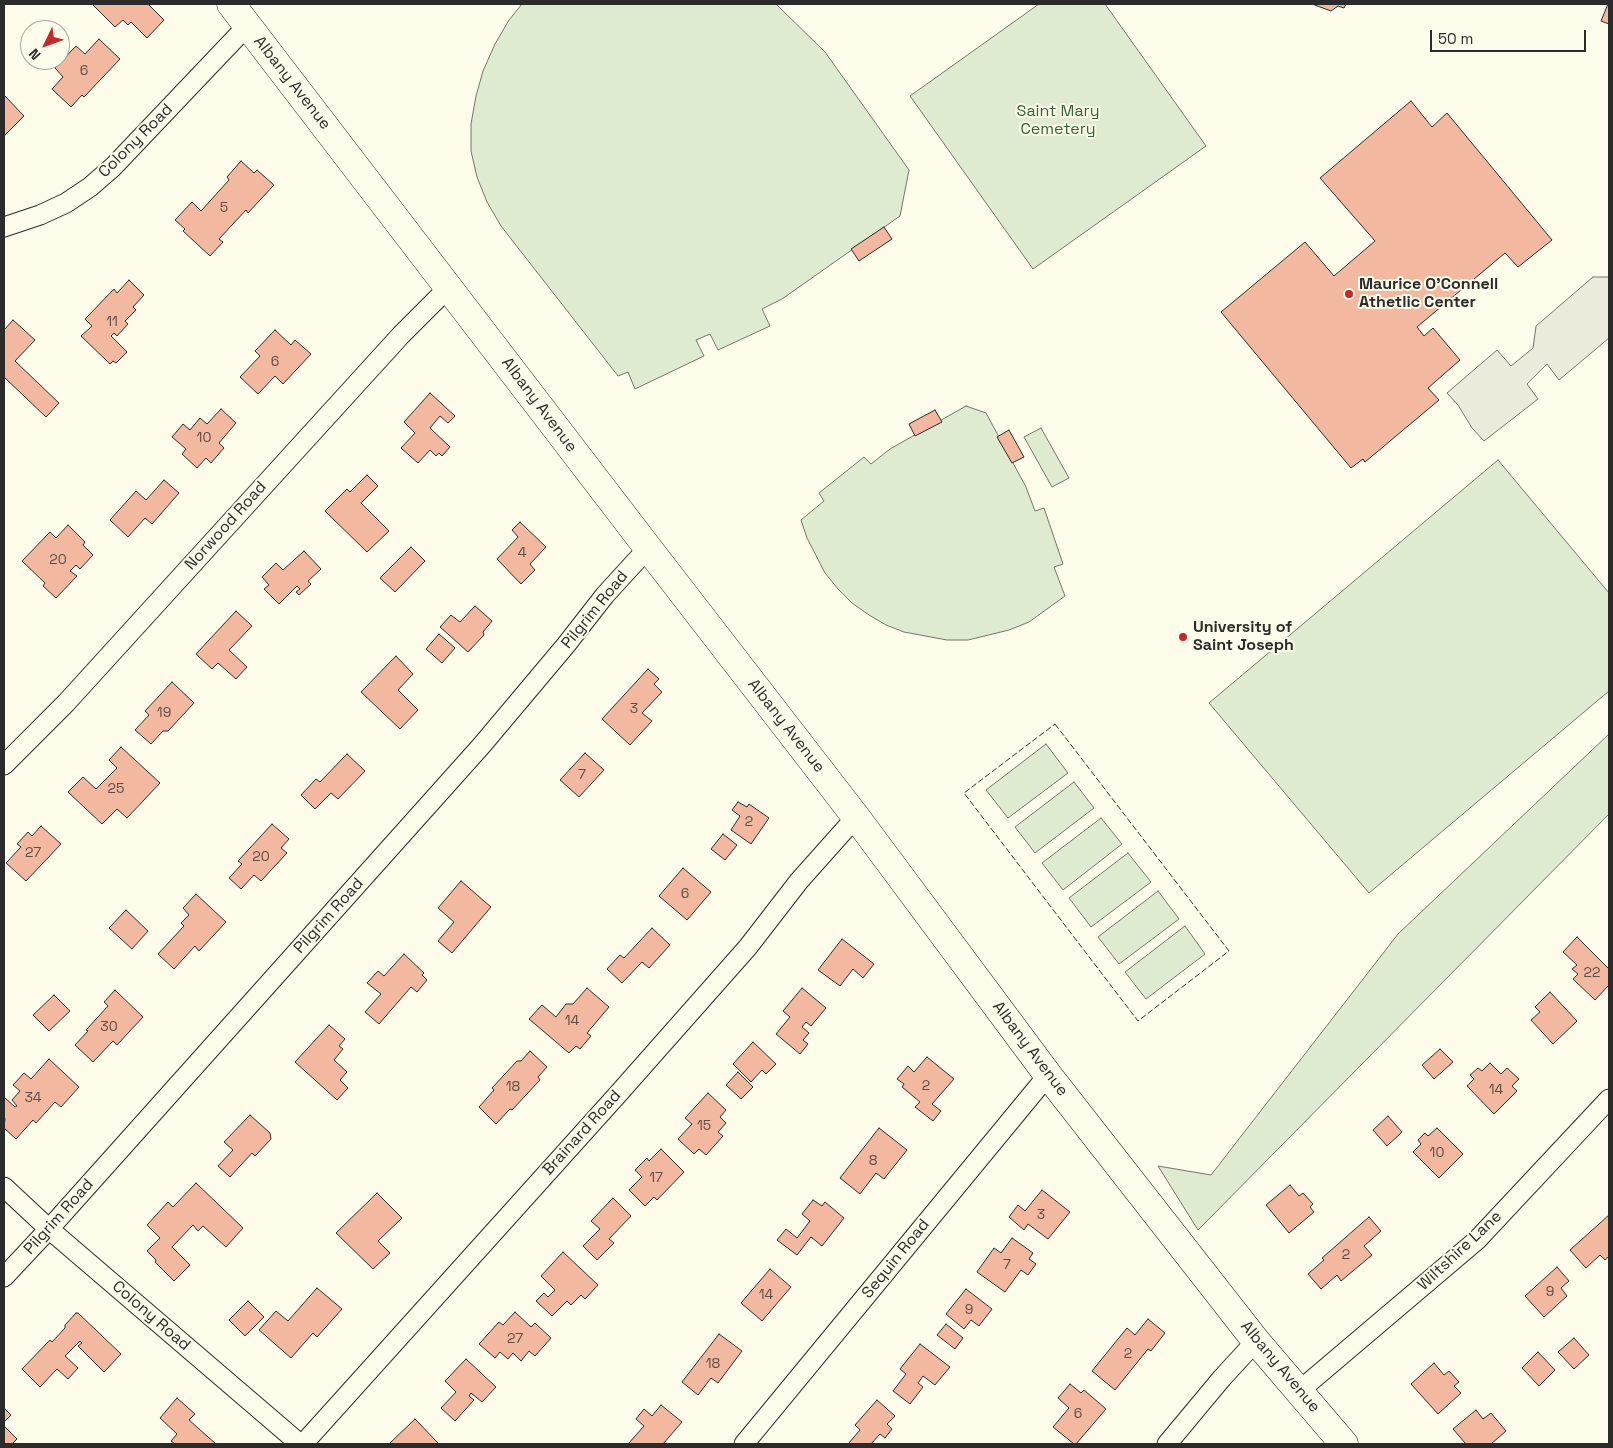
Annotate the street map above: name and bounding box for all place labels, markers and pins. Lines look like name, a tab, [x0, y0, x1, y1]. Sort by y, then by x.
place label: Maurice O'Connell Athetlic Center	[1359, 275, 1498, 313]
marker: Maurice O'Connell Athetlic Center	[1343, 288, 1355, 300]
place label: University of Saint Joseph	[1193, 618, 1294, 656]
marker: University of Saint Joseph	[1177, 631, 1189, 643]

